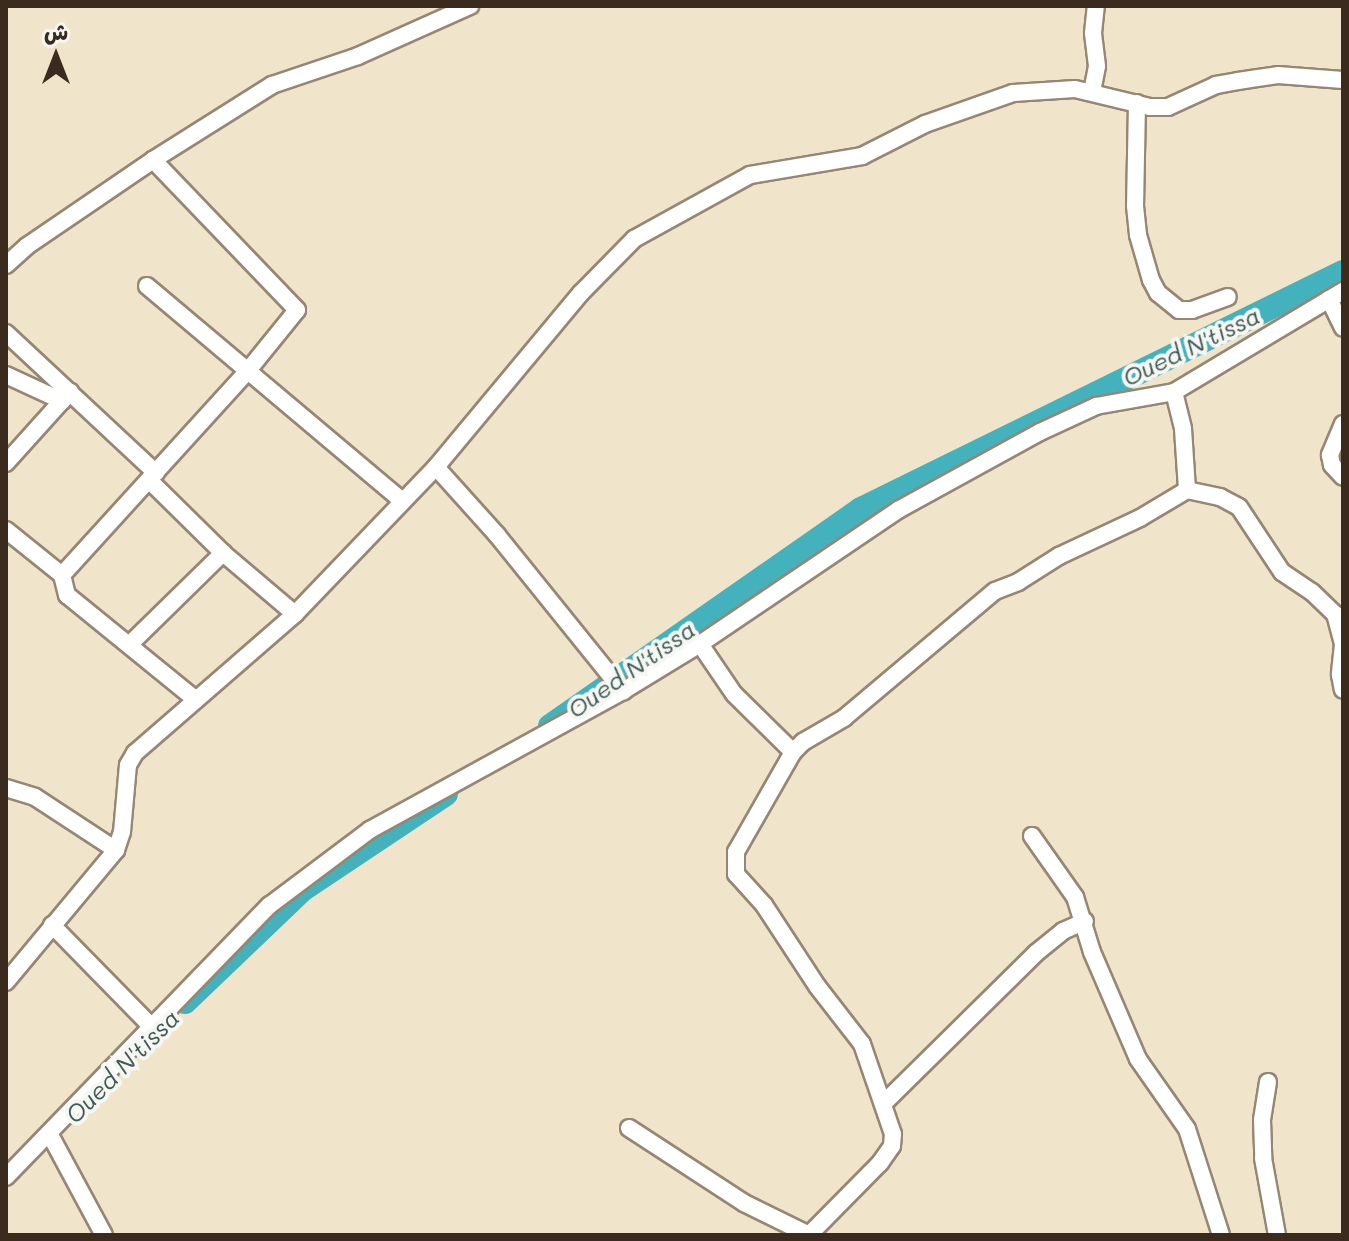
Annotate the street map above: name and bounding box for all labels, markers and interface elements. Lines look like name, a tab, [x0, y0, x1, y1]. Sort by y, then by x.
north arrow	[16, 16, 96, 96]
text: ش	[44, 17, 68, 46]
water label: Oued N'tissa	[1118, 300, 1264, 392]
water label: Oued N'tissa	[562, 614, 700, 724]
water label: Oued N'tissa	[59, 1003, 185, 1129]

